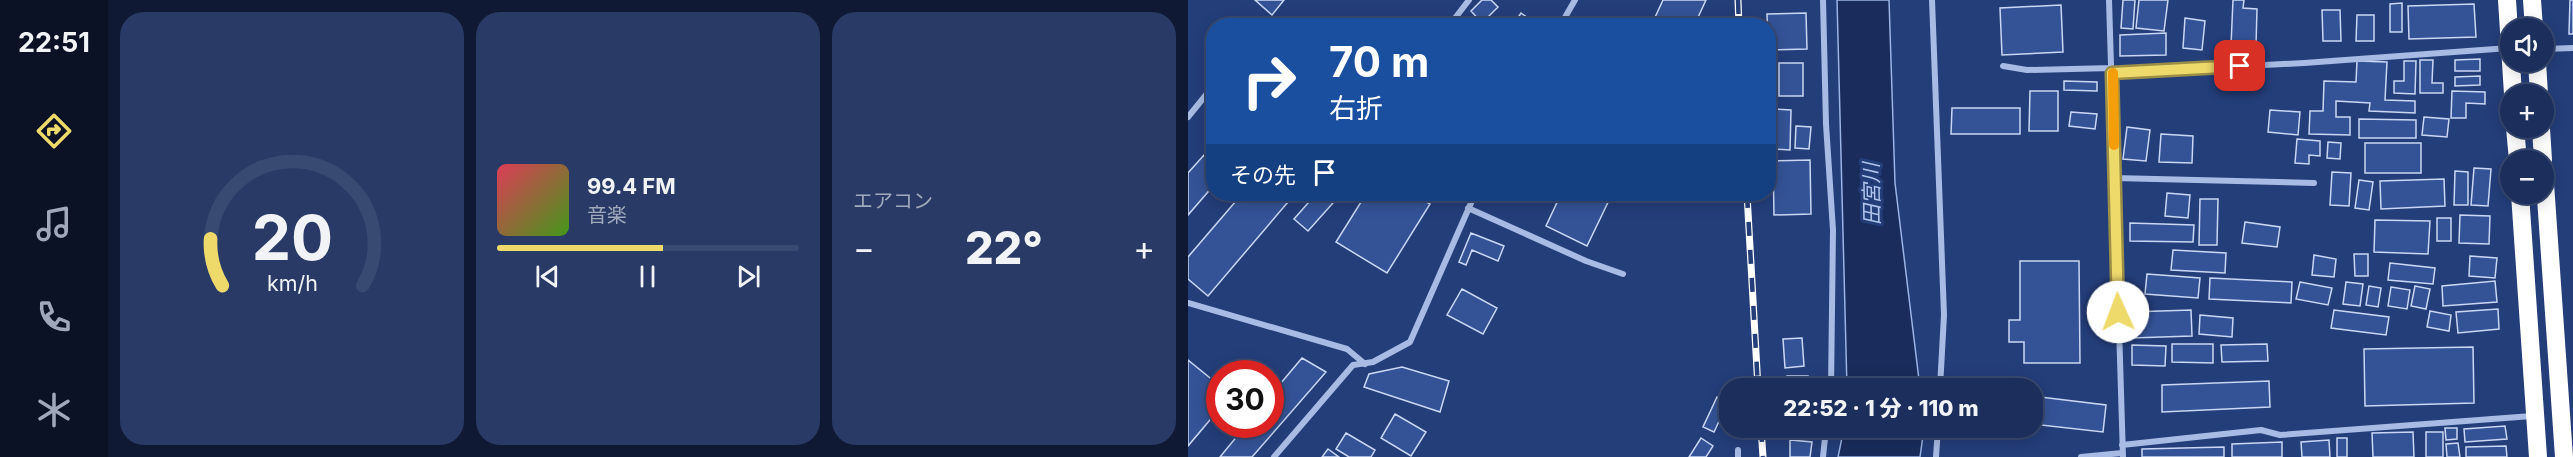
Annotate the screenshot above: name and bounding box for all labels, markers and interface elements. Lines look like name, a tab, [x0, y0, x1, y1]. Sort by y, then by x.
map controls	[2500, 18, 2554, 204]
button: sound	[2500, 18, 2554, 72]
text: 22:51	[18, 26, 90, 59]
text: 70 m	[1329, 36, 1429, 87]
pin	[2214, 40, 2265, 91]
icon: right	[1230, 42, 1308, 120]
icon: arrive	[2223, 49, 2256, 82]
button: +	[2500, 84, 2554, 138]
text: 右折	[1329, 92, 1383, 125]
icon: directions	[33, 110, 75, 152]
button: −	[2500, 150, 2554, 204]
icon: arrive	[1308, 156, 1341, 189]
water label: 田宮川	[1858, 160, 1885, 226]
text: その先	[1230, 162, 1296, 188]
text: 99.4 FM	[587, 173, 676, 199]
text: エアコン	[853, 189, 933, 213]
text: 20	[251, 200, 333, 275]
icon: music	[33, 203, 75, 245]
text: 音楽	[587, 203, 627, 227]
text: 22°	[965, 220, 1043, 275]
text: −	[853, 228, 875, 268]
text: +	[1133, 228, 1155, 268]
icon: previous	[531, 260, 564, 293]
icon: pause	[631, 260, 664, 293]
icon: next	[732, 260, 765, 293]
text: km/h	[267, 270, 317, 296]
position arrow	[2086, 280, 2150, 344]
icon: phone	[33, 296, 75, 338]
speed limit sign: 30	[1206, 360, 1284, 438]
icon: climate	[33, 389, 75, 431]
text: 22:52 · 1 分 · 110 m	[1783, 395, 1979, 421]

